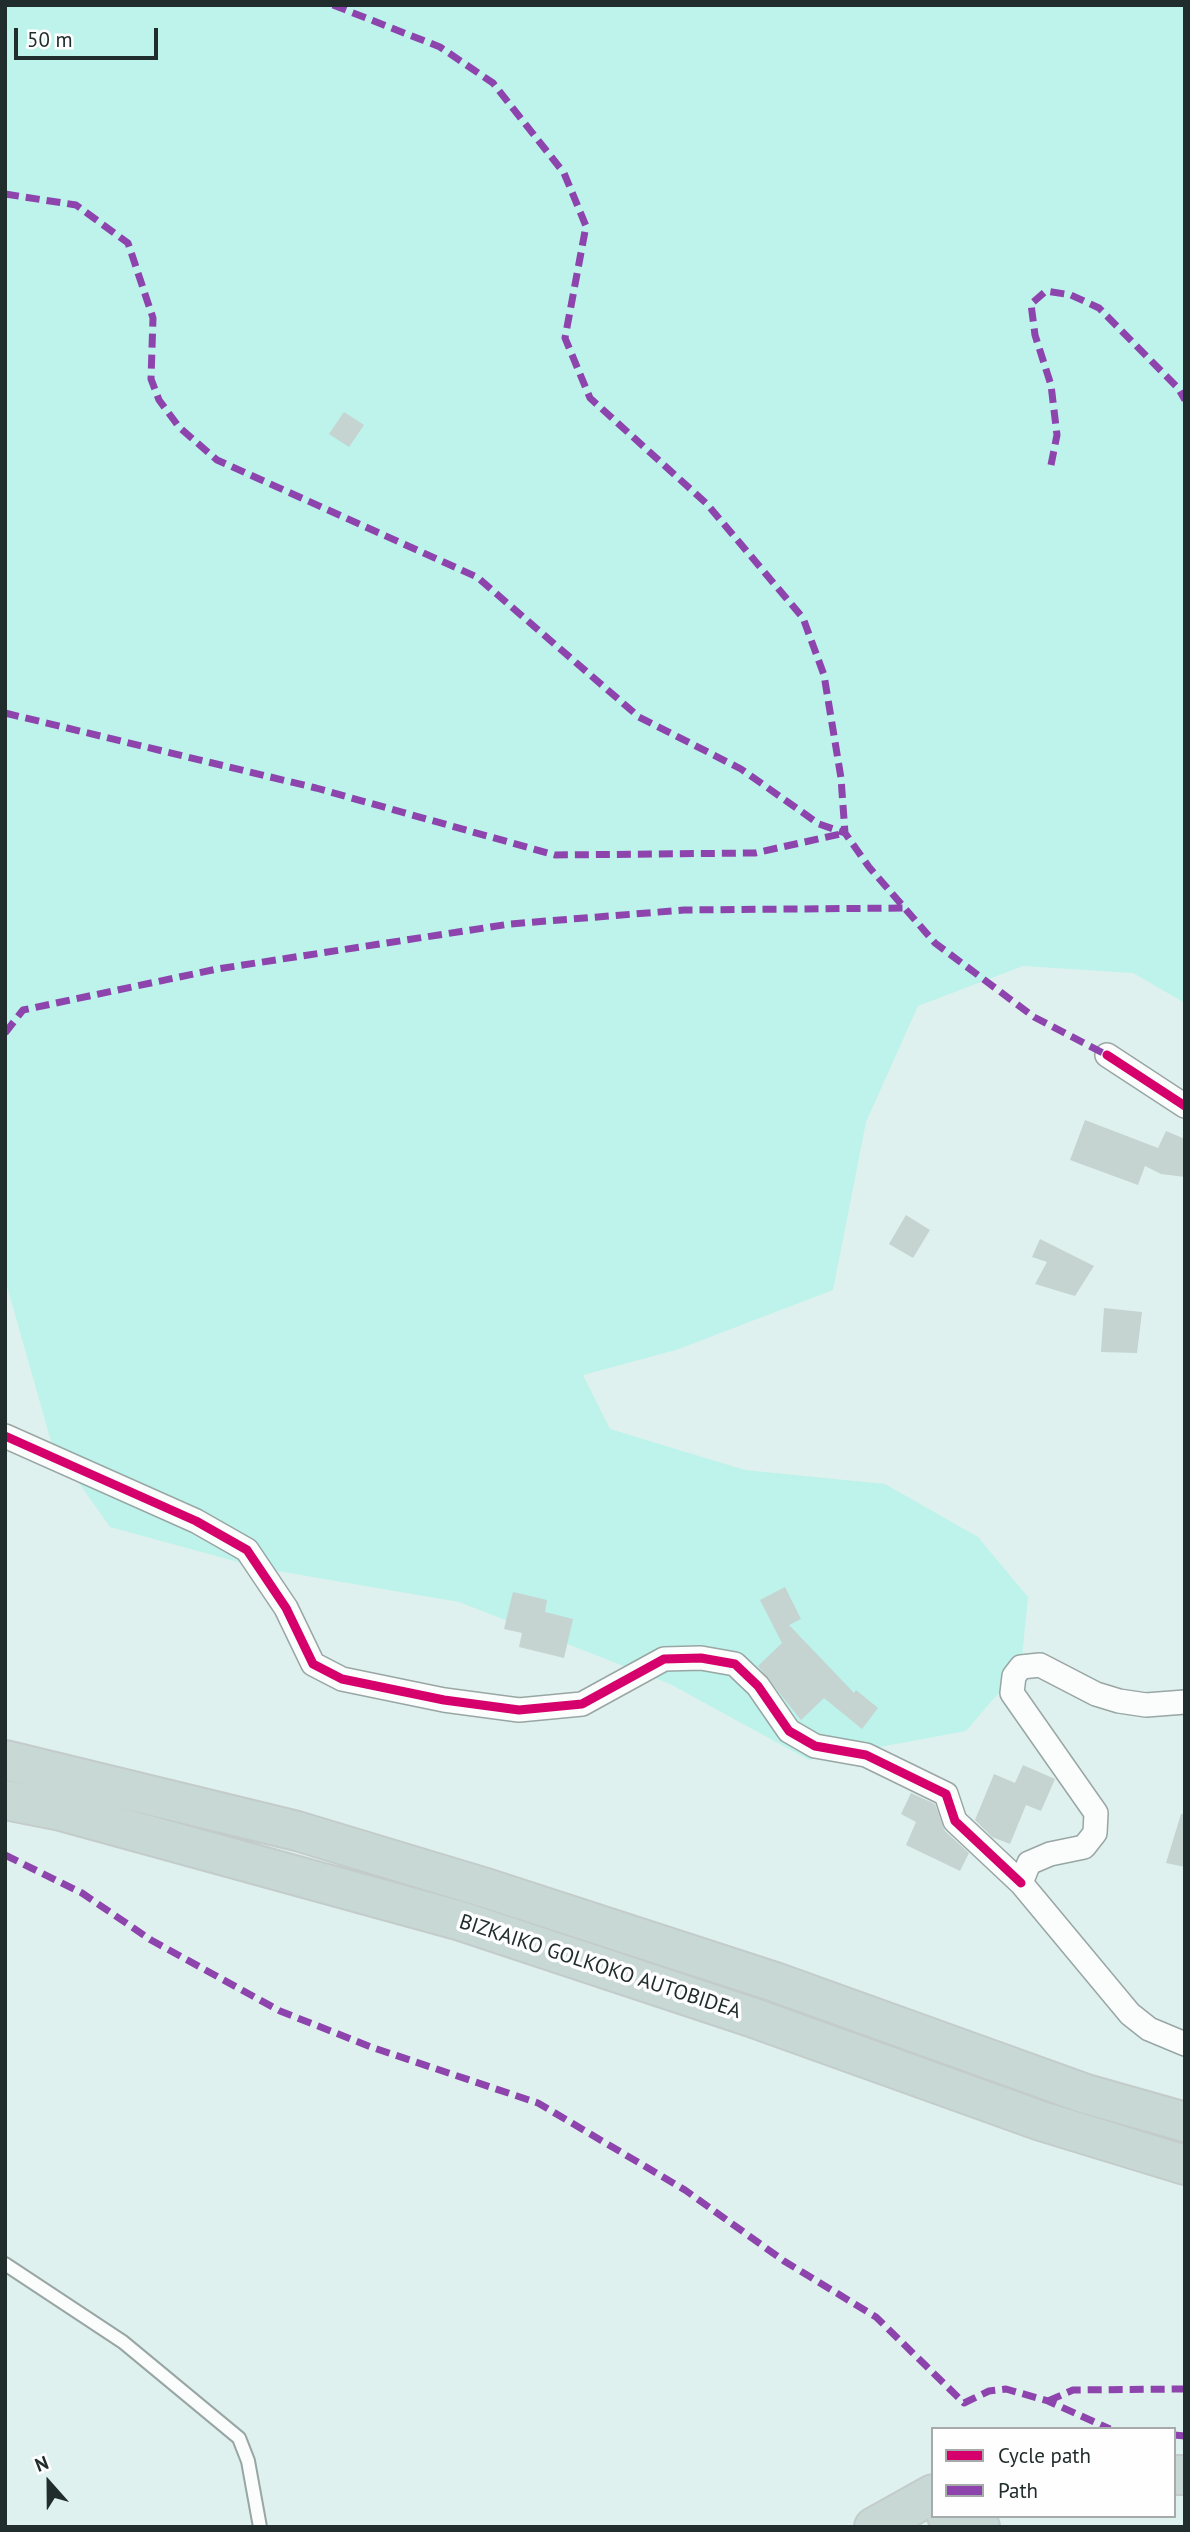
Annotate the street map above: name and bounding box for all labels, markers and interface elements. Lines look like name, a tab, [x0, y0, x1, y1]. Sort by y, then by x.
scale bar	[18, 14, 161, 58]
text: 50 m	[27, 26, 73, 53]
street label: BIZKAIKO GOLKOKO AUTOBIDEA	[456, 1909, 744, 2025]
legend	[931, 2427, 1176, 2518]
text: Cycle path	[998, 2442, 1091, 2469]
north arrow	[14, 2448, 84, 2518]
text: N	[31, 2450, 52, 2477]
text: Path	[998, 2477, 1038, 2504]

